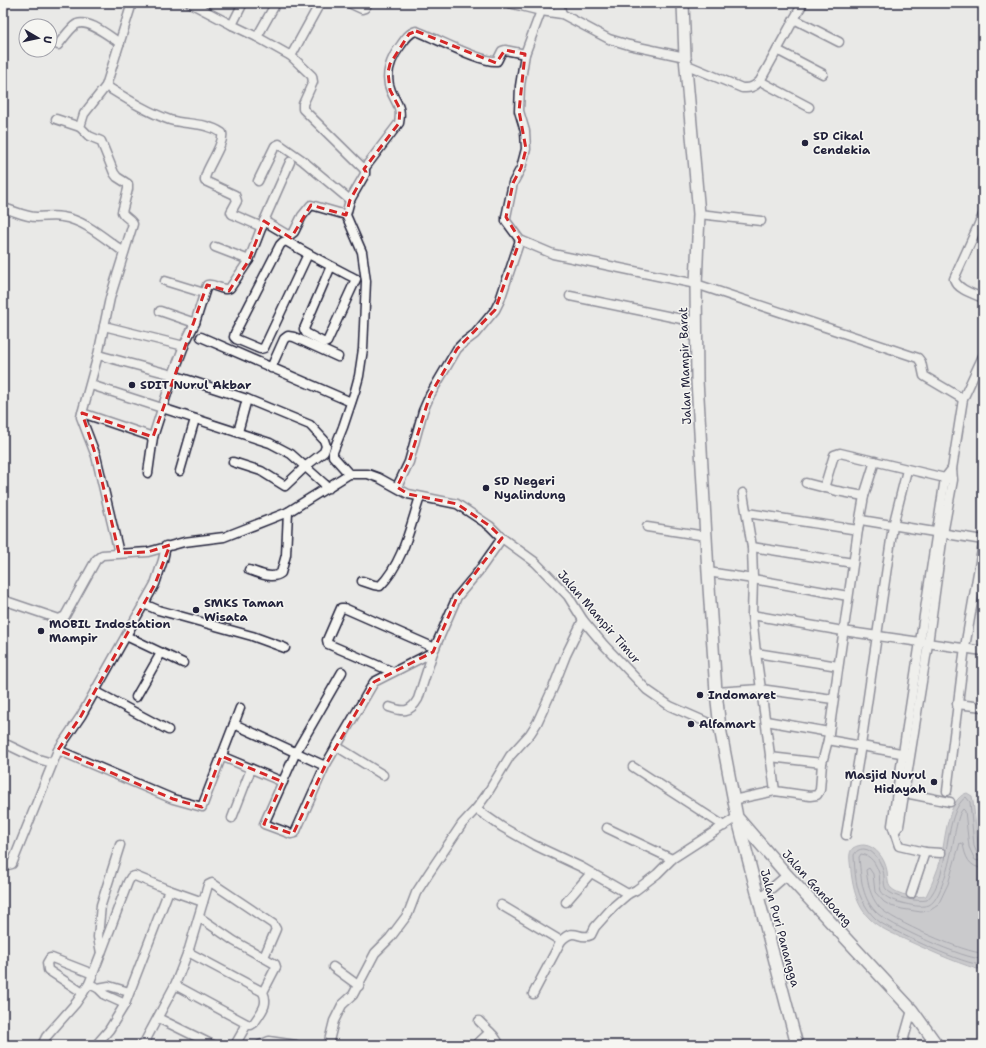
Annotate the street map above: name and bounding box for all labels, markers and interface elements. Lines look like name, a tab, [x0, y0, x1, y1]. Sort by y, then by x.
north arrow	[18, 18, 58, 58]
text: U	[39, 35, 55, 44]
place label: SD Cikal Cendekia	[813, 128, 871, 158]
marker: SD Cikal Cendekia	[800, 138, 810, 148]
street label: Jalan Mampir Barat	[675, 307, 695, 425]
place label: SDIT Nurul Akbar	[140, 377, 252, 393]
marker: SDIT Nurul Akbar	[127, 380, 137, 390]
place label: SD Negeri Nyalindung	[494, 473, 566, 503]
marker: SD Negeri Nyalindung	[481, 483, 491, 493]
street label: Jalan Mampir Timur	[554, 567, 644, 667]
place label: SMKS Taman Wisata	[204, 595, 284, 625]
marker: SMKS Taman Wisata	[191, 605, 201, 615]
place label: MOBIL Indostation Mampir	[49, 616, 170, 646]
marker: MOBIL Indostation Mampir	[36, 626, 46, 636]
place label: Indomaret	[708, 687, 776, 703]
marker: Indomaret	[695, 690, 705, 700]
place label: Alfamart	[699, 716, 756, 732]
marker: Alfamart	[686, 719, 696, 729]
place label: Masjid Nurul Hidayah	[845, 767, 926, 797]
marker: Masjid Nurul Hidayah	[929, 777, 939, 787]
street label: Jalan Gandoang	[778, 846, 856, 930]
street label: Jalan Puri Panangga	[757, 867, 804, 989]

